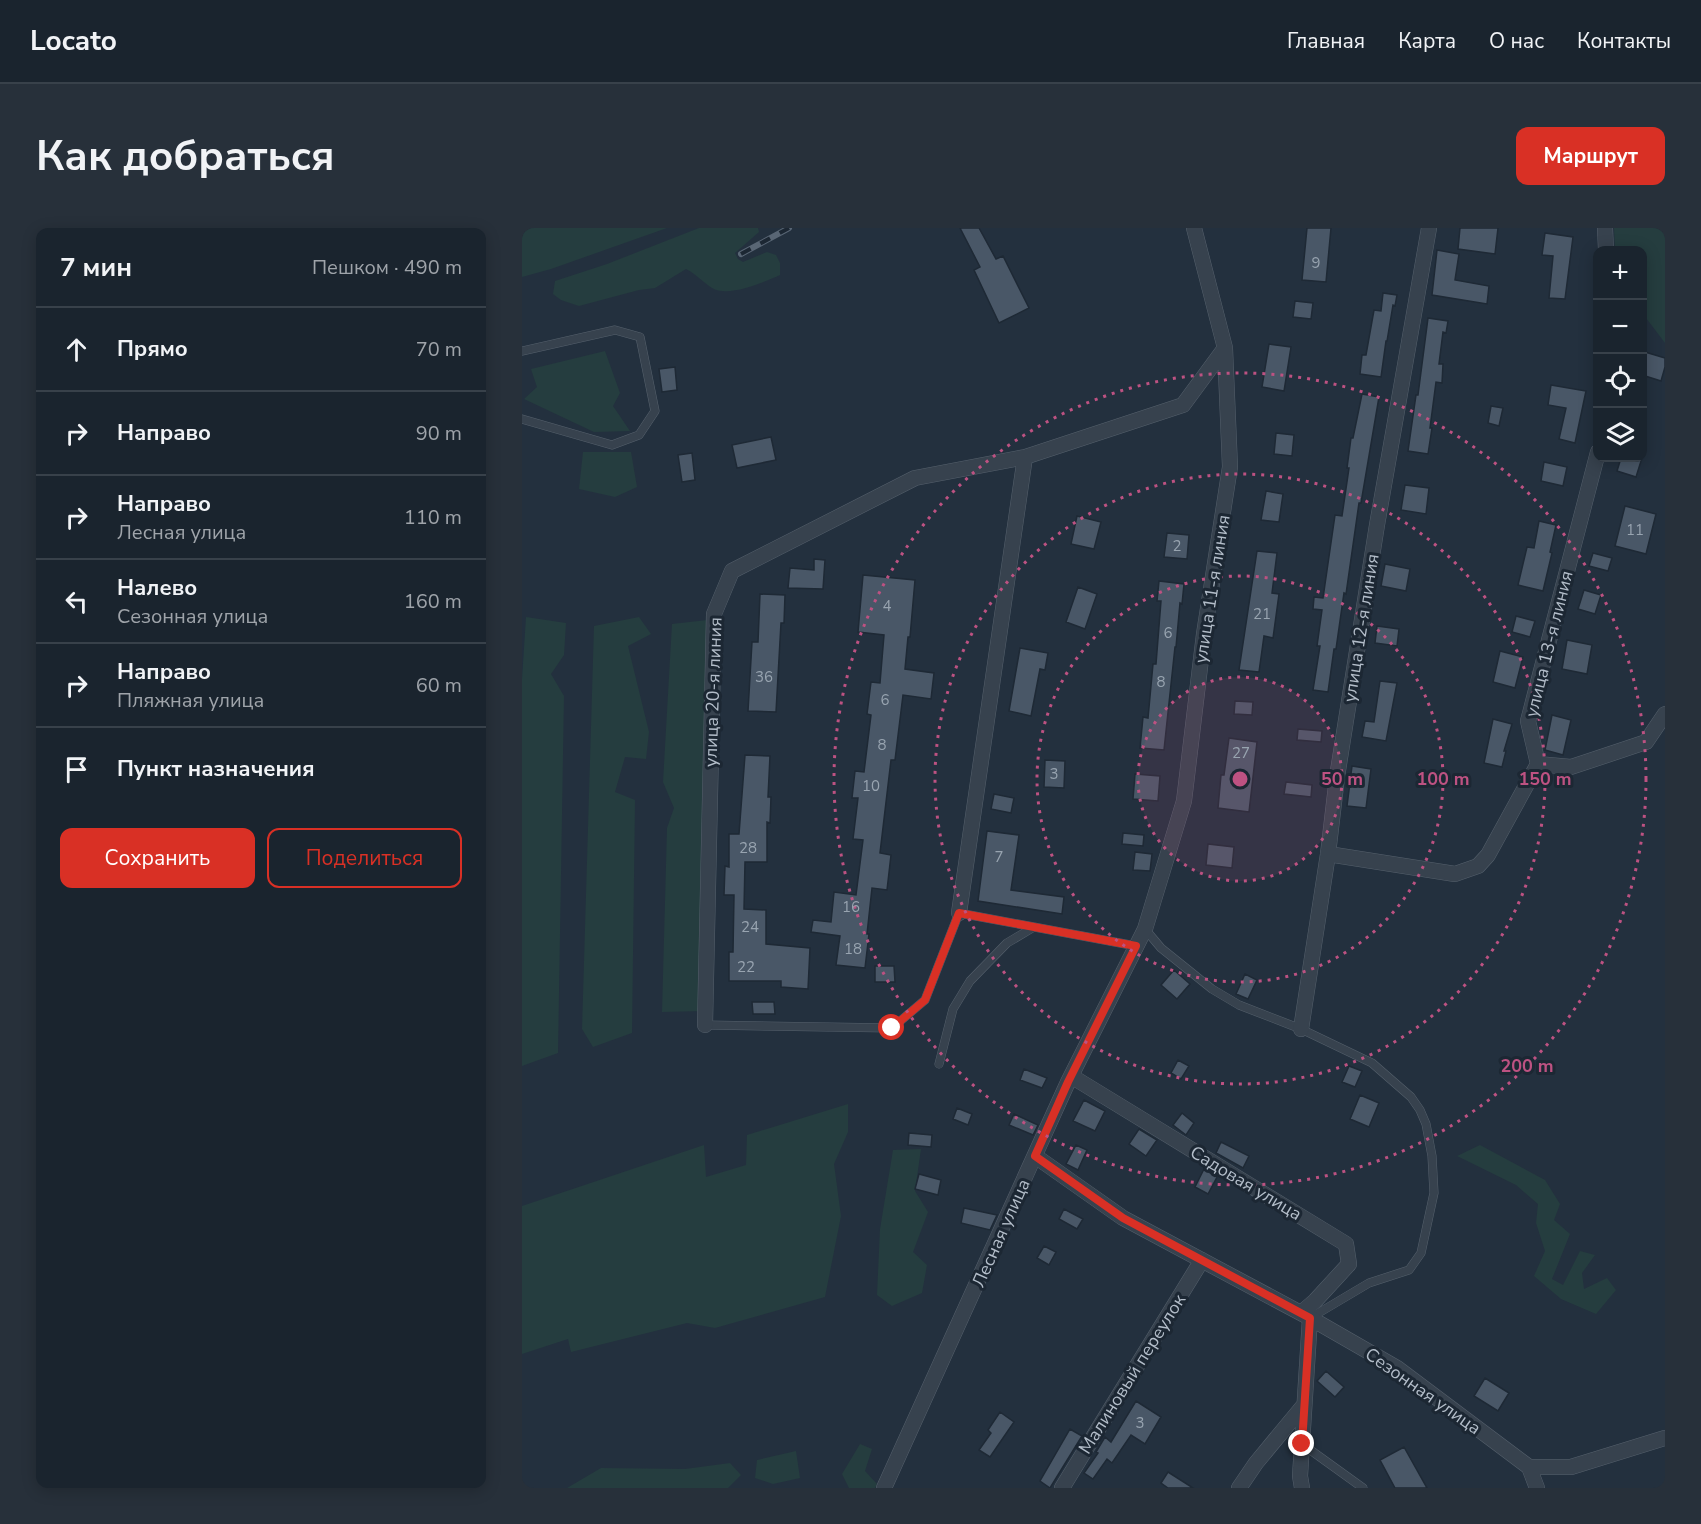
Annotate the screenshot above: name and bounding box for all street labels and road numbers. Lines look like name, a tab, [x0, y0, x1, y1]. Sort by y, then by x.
street label: улица 11-я линия	[1188, 513, 1236, 665]
street label: улица 12-я линия	[1337, 552, 1385, 704]
street label: улица 13-я линия	[1519, 568, 1579, 720]
street label: улица 20-я линия	[698, 617, 728, 767]
street label: Садовая улица	[1186, 1140, 1306, 1226]
street label: Лесная улица	[966, 1175, 1036, 1291]
street label: Малиновый переулок	[1073, 1289, 1191, 1458]
street label: Сезонная улица	[1360, 1342, 1486, 1440]

